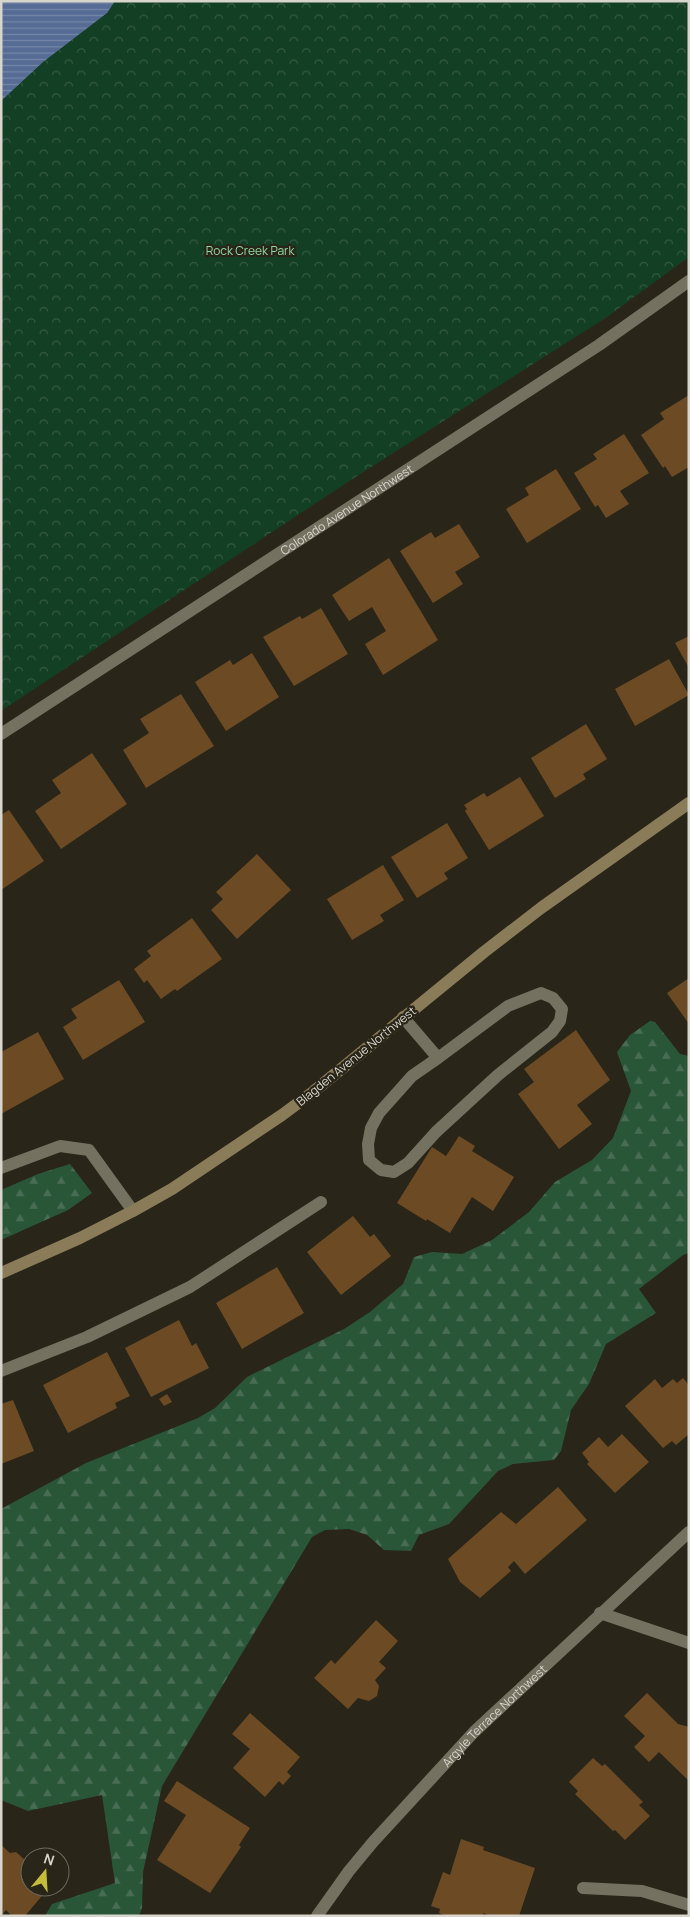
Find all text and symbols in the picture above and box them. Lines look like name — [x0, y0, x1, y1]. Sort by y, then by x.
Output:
park label: Rock Creek Park — [206, 242, 295, 259]
street label: Colorado Avenue Northwest — [277, 460, 416, 559]
street label: Blagden Avenue Northwest — [293, 1002, 420, 1110]
street label: Argyle Terrace Northwest — [438, 1660, 550, 1770]
north arrow — [20, 1847, 70, 1897]
text: N — [41, 1849, 57, 1870]

